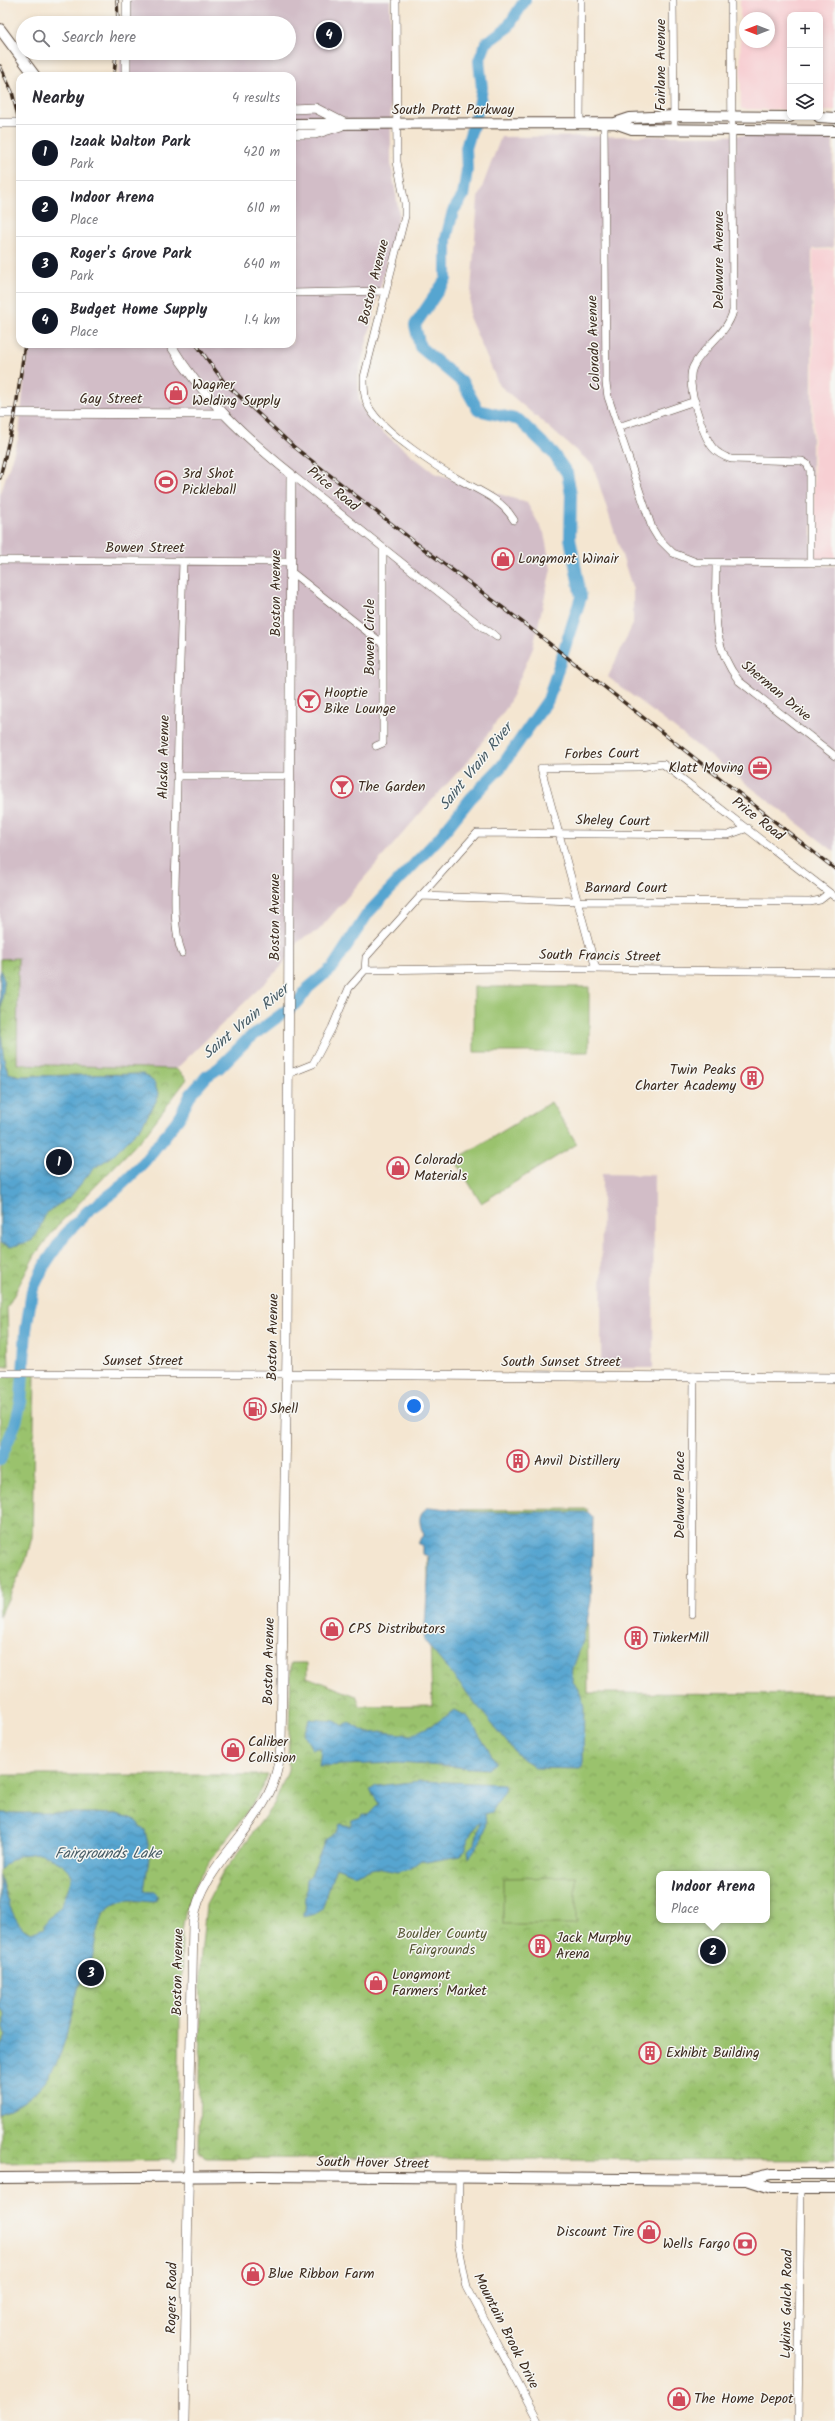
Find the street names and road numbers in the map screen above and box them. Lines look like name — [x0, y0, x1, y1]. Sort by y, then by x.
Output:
street label: Fairlane Avenue — [650, 18, 672, 111]
street label: South Pratt Parkway — [392, 99, 515, 121]
street label: Delaware Avenue — [708, 210, 730, 310]
street label: Boston Avenue — [353, 236, 395, 327]
street label: Colorado Avenue — [581, 294, 607, 391]
street label: Gay Street — [80, 388, 143, 410]
street label: Price Road — [302, 461, 365, 518]
street label: Bowen Street — [105, 537, 185, 559]
street label: Boston Avenue — [265, 549, 287, 637]
street label: Bowen Circle — [359, 598, 381, 675]
street label: Sherman Drive — [736, 655, 816, 727]
street label: Alaska Avenue — [152, 714, 176, 799]
street label: Forbes Court — [564, 742, 640, 766]
street label: Price Road — [727, 791, 790, 847]
street label: Sheley Court — [575, 809, 651, 833]
street label: Boston Avenue — [264, 873, 286, 961]
street label: Barnard Court — [585, 877, 668, 899]
street label: South Francis Street — [539, 944, 662, 968]
street label: Boston Avenue — [261, 1292, 285, 1381]
street label: Sunset Street — [103, 1350, 184, 1372]
street label: South Sunset Street — [501, 1351, 621, 1373]
street label: Delaware Place — [669, 1450, 691, 1539]
street label: Boston Avenue — [257, 1616, 281, 1705]
street label: Boston Avenue — [166, 1927, 190, 2016]
street label: South Hover Street — [316, 2151, 430, 2175]
street label: Lykins Gulch Road — [775, 2248, 799, 2359]
street label: Rogers Road — [160, 2261, 184, 2334]
street label: Mountain Brook Drive — [467, 2269, 545, 2393]

